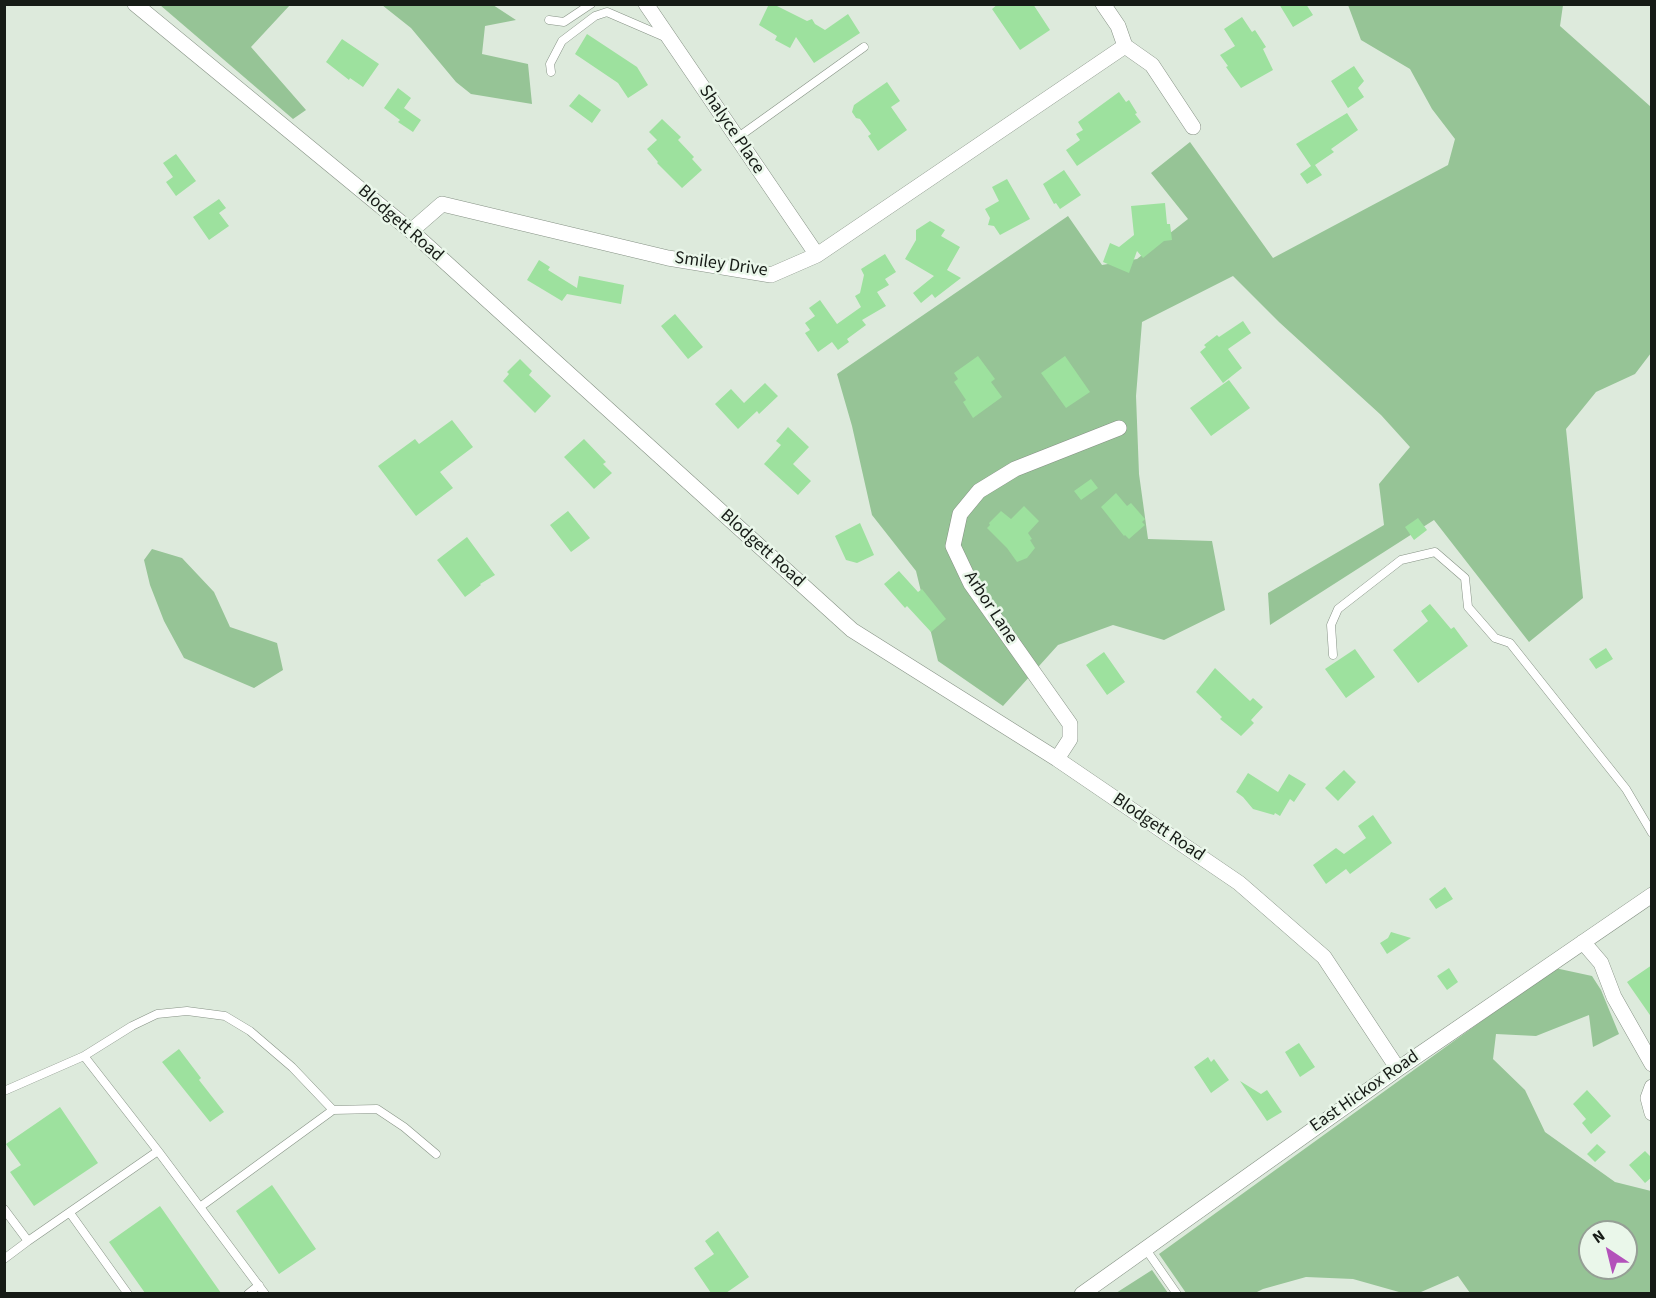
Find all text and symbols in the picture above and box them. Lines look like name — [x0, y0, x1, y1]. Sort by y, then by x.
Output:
street label: Shalyce Place — [693, 82, 769, 178]
street label: Blodgett Road — [353, 181, 447, 267]
street label: Smiley Drive — [673, 248, 769, 282]
street label: Blodgett Road — [715, 505, 809, 593]
street label: Arbor Lane — [959, 568, 1021, 648]
street label: Blodgett Road — [1108, 789, 1208, 867]
street label: East Hickox Road — [1306, 1046, 1424, 1138]
north arrow — [1578, 1220, 1638, 1280]
text: N — [1588, 1225, 1609, 1249]

